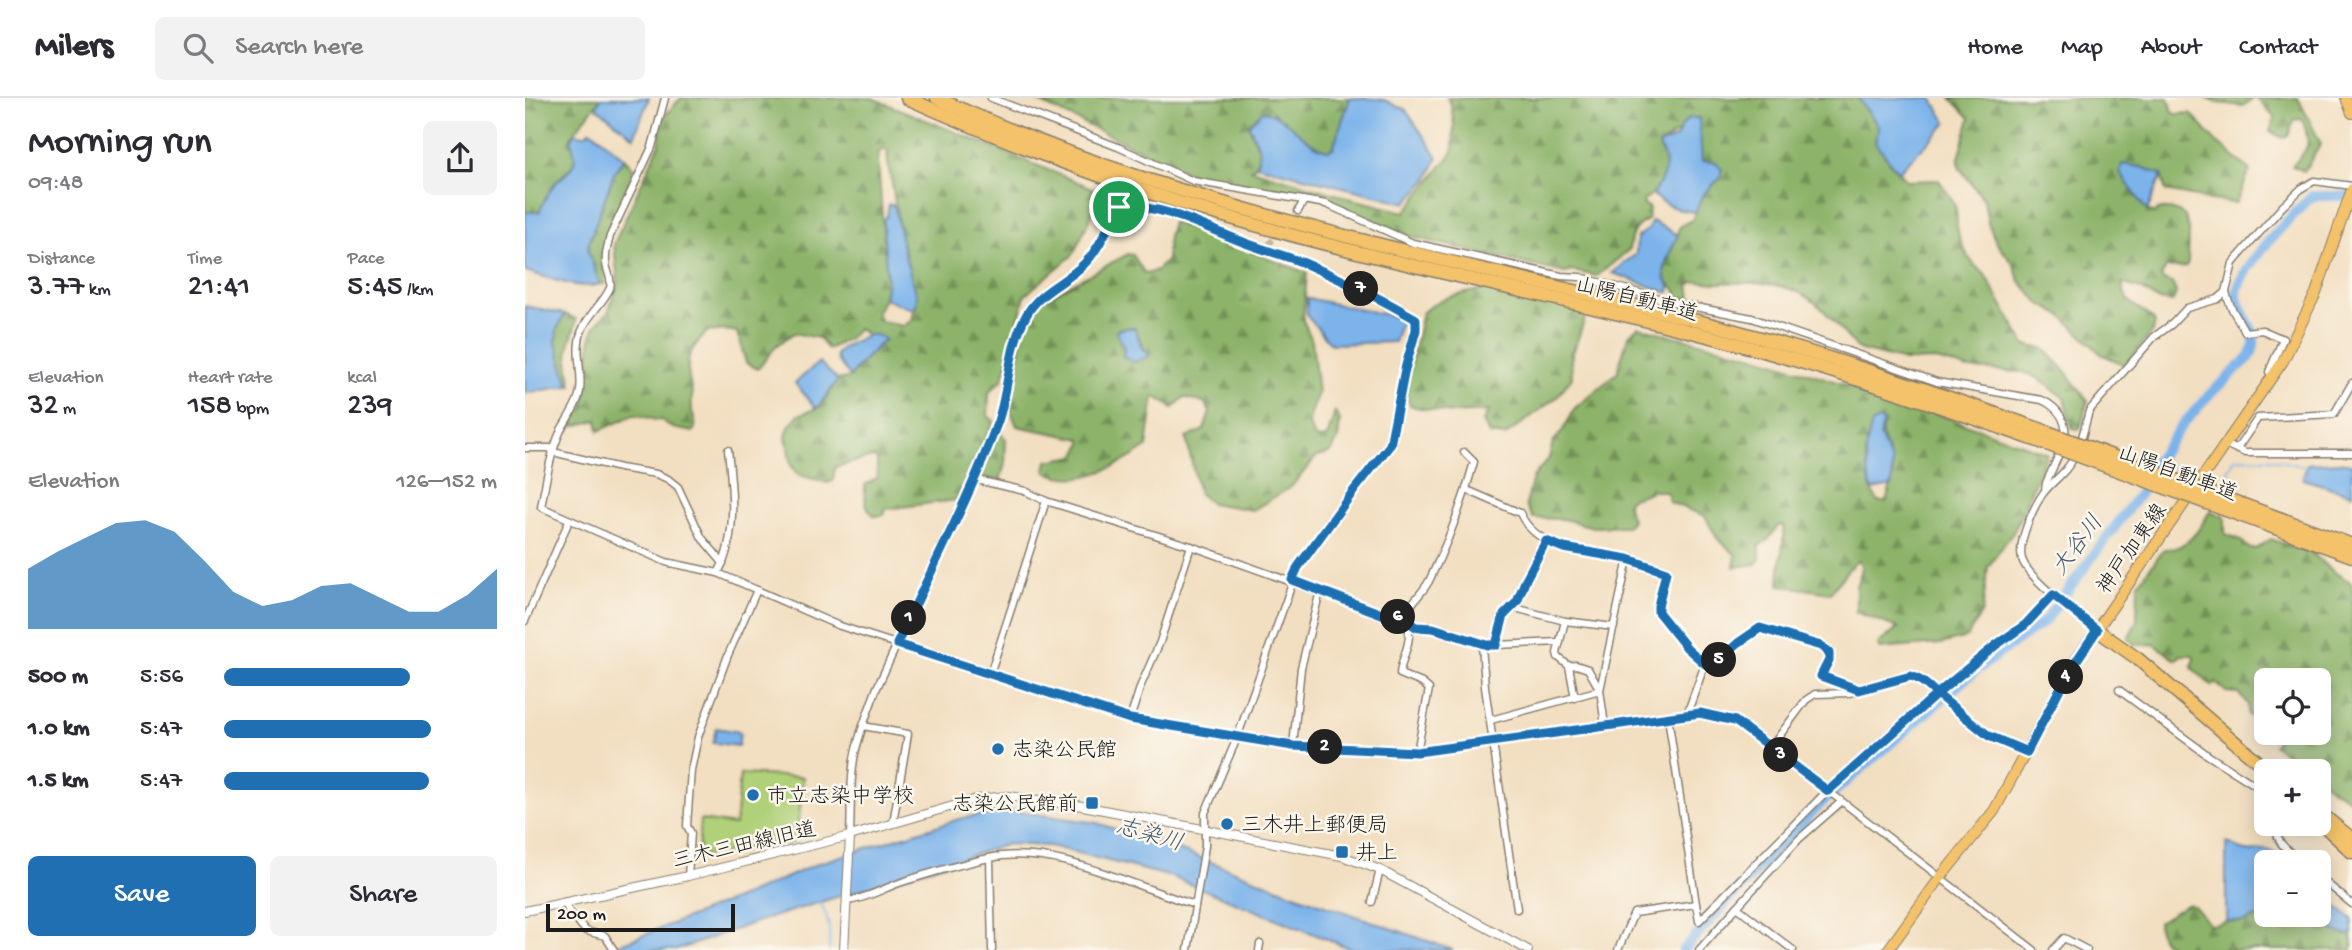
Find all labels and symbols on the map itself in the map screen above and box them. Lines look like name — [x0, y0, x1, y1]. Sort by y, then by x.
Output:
pin — [1089, 177, 1149, 237]
pin: 7 — [1343, 272, 1379, 306]
street label: 山陽自動車道 — [1572, 272, 1701, 329]
street label: 山陽自動車道 — [2113, 440, 2241, 509]
street label: 神戸加東線 — [2092, 499, 2174, 600]
water label: 大谷川 — [2047, 510, 2110, 582]
pin: 6 — [1381, 600, 1415, 634]
pin: 1 — [891, 601, 927, 636]
pin: 5 — [1701, 642, 1737, 678]
pin: 4 — [2049, 660, 2083, 694]
pin: 2 — [1307, 730, 1343, 764]
place label: 志染公民館 — [1012, 738, 1117, 765]
pin: 3 — [1763, 738, 1799, 772]
marker: 志染公民館 — [990, 741, 1006, 757]
place label: 市立志染中学校 — [767, 784, 914, 811]
marker: 市立志染中学校 — [745, 787, 761, 803]
place label: 志染公民館前 — [952, 792, 1078, 819]
marker: 志染公民館前 — [1084, 795, 1100, 811]
water label: 志染川 — [1112, 813, 1186, 859]
place label: 三木井上郵便局 — [1241, 813, 1388, 840]
marker: 三木井上郵便局 — [1219, 816, 1235, 832]
street label: 三木三田線旧道 — [670, 818, 819, 876]
place label: 井上 — [1356, 841, 1398, 868]
marker: 井上 — [1334, 844, 1350, 860]
scale bar — [546, 901, 735, 933]

